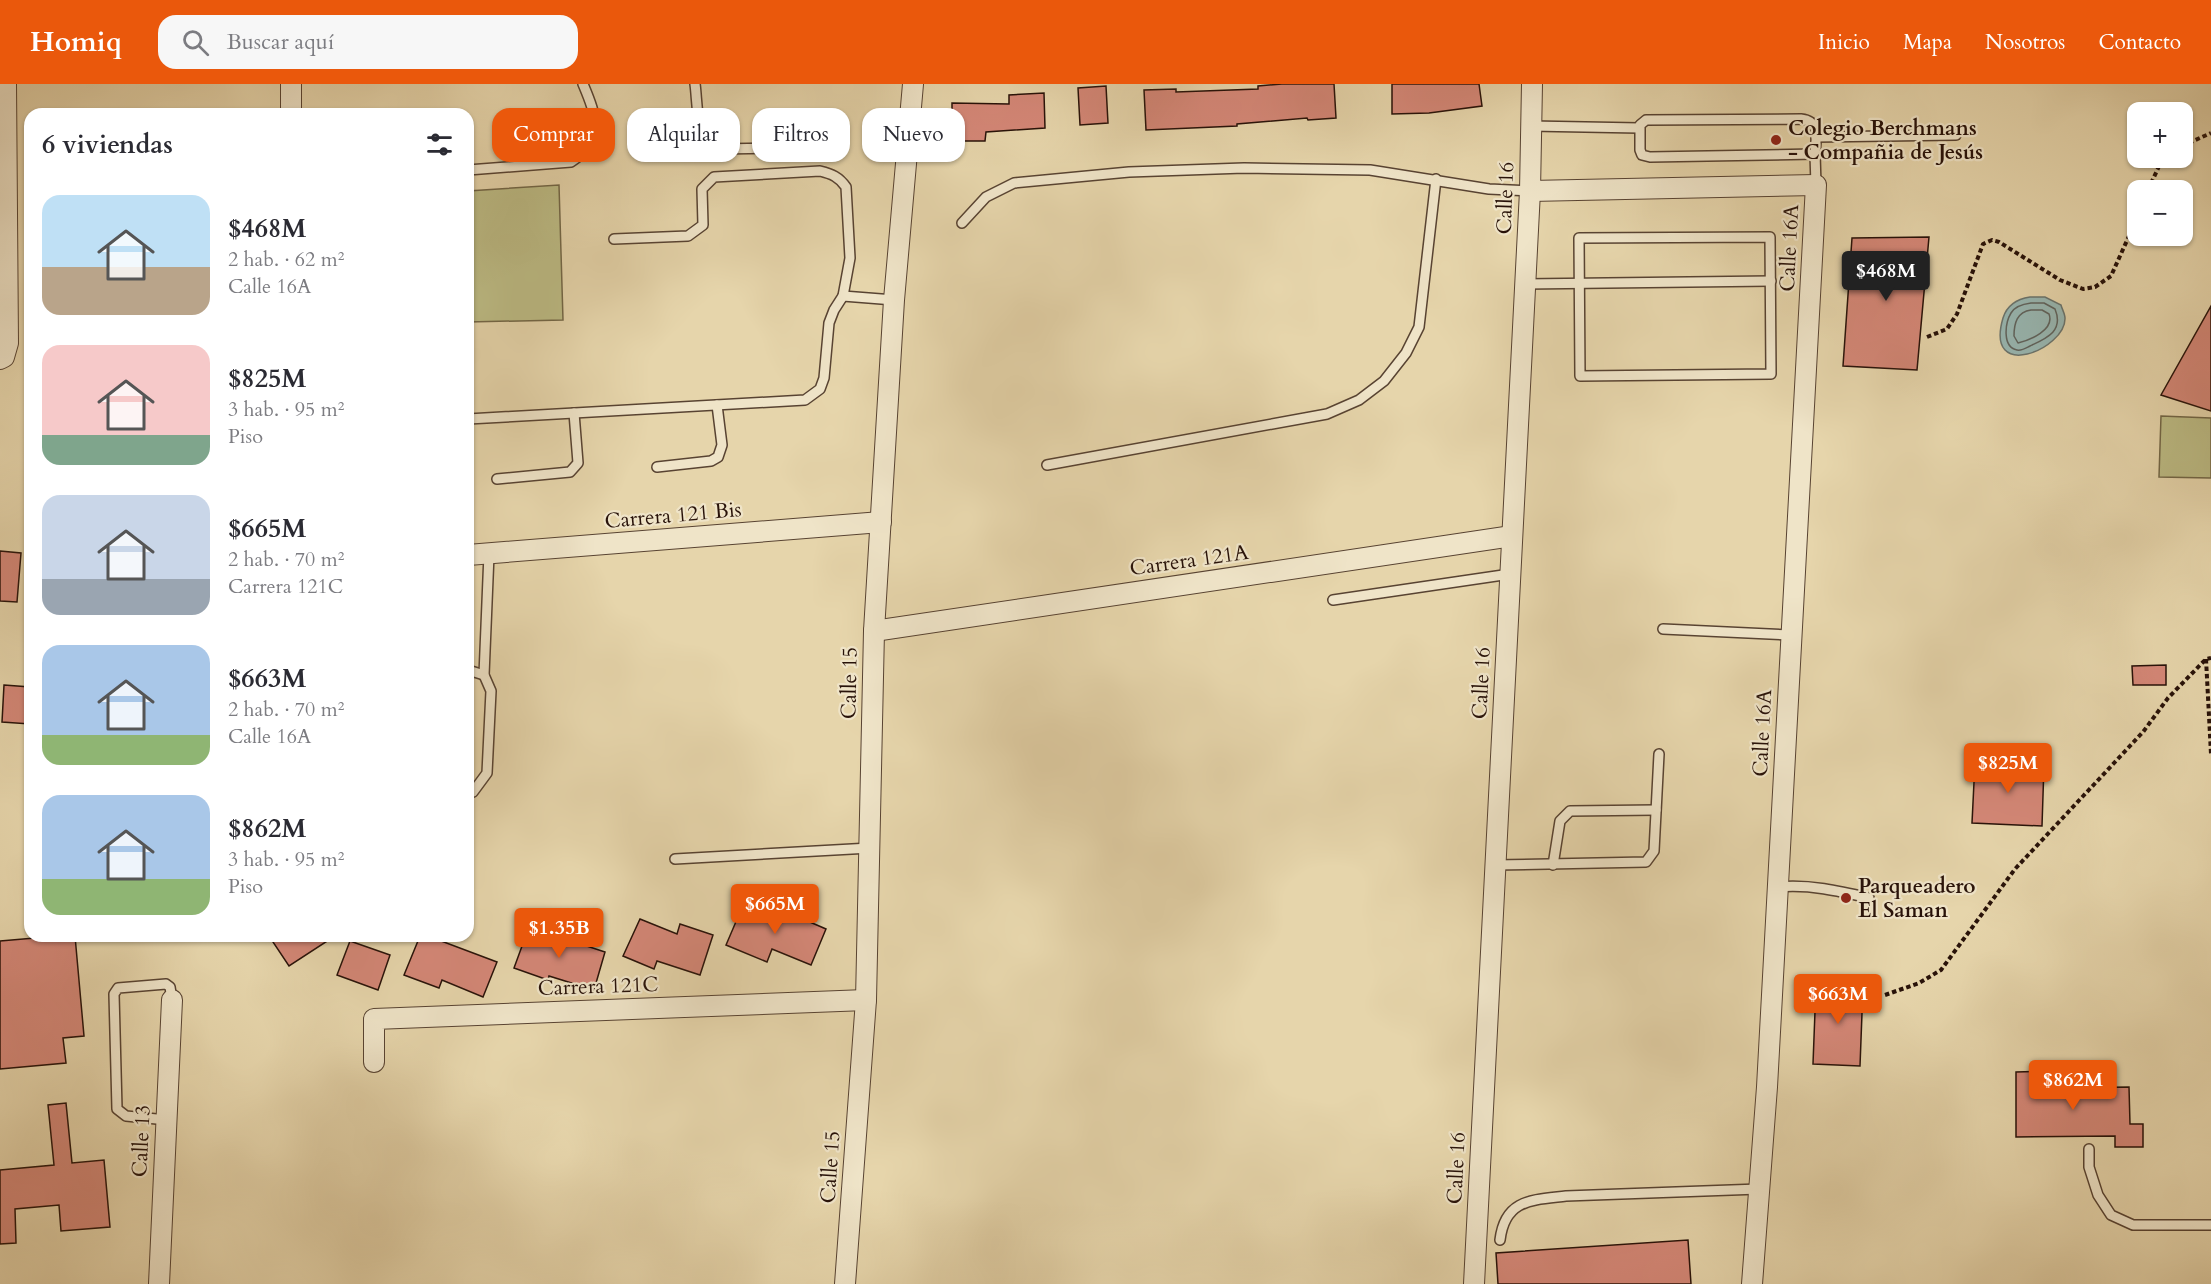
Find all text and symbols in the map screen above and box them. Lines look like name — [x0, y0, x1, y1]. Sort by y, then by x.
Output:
search box — [158, 15, 578, 69]
text: Homiq — [30, 23, 122, 61]
icon: search — [179, 26, 212, 59]
text: Buscar aquí — [227, 27, 334, 57]
text: Inicio — [1818, 28, 1870, 57]
text: Mapa — [1903, 28, 1952, 57]
text: Nosotros — [1985, 28, 2065, 57]
text: Contacto — [2098, 28, 2181, 57]
map controls — [2127, 102, 2193, 246]
button: + — [2127, 102, 2193, 168]
chip: Comprar — [492, 108, 615, 162]
chip: Alquilar — [627, 108, 740, 162]
chip: Filtros — [752, 108, 850, 162]
chip: Nuevo — [862, 108, 965, 162]
place label: Colegio Berchmans - Compañia de Jesús — [1788, 114, 1983, 167]
text: 6 viviendas — [42, 127, 173, 162]
icon: filters — [423, 128, 456, 161]
marker: Colegio Berchmans - Compañia de Jesús — [1769, 133, 1783, 147]
street label: Calle 16 — [1490, 161, 1521, 235]
button: − — [2127, 180, 2193, 246]
street label: Calle 16A — [1773, 204, 1806, 292]
text: $468M — [228, 211, 307, 246]
icon: home — [90, 219, 162, 291]
text: 2 hab. · 62 m² — [228, 246, 344, 273]
pin: $468M — [1844, 251, 1928, 302]
text: $468M — [1856, 257, 1916, 284]
text: Calle 16A — [228, 273, 311, 300]
text: $825M — [228, 361, 307, 396]
icon: home — [90, 369, 162, 441]
text: 3 hab. · 95 m² — [228, 396, 344, 423]
text: Piso — [228, 423, 263, 450]
street label: Carrera 121 Bis — [603, 495, 743, 536]
text: $665M — [228, 511, 307, 546]
icon: home — [90, 519, 162, 591]
street label: Carrera 121A — [1128, 538, 1250, 583]
text: 2 hab. · 70 m² — [228, 546, 344, 573]
text: Carrera 121C — [228, 573, 343, 600]
street label: Calle 16 — [1465, 646, 1498, 720]
street label: Calle 15 — [834, 647, 865, 720]
text: $663M — [228, 661, 307, 696]
icon: home — [90, 669, 162, 741]
street label: Calle 16A — [1746, 689, 1779, 777]
text: 2 hab. · 70 m² — [228, 696, 344, 723]
text: Calle 16A — [228, 723, 311, 750]
pin: $825M — [1966, 743, 2050, 794]
text: $825M — [1978, 749, 2038, 776]
text: $862M — [228, 811, 307, 846]
icon: home — [90, 819, 162, 891]
text: 3 hab. · 95 m² — [228, 846, 344, 873]
place label: Parqueadero El Saman — [1858, 872, 1976, 925]
text: Piso — [228, 873, 263, 900]
pin: $665M — [733, 884, 817, 935]
text: $665M — [745, 890, 805, 917]
marker: Parqueadero El Saman — [1839, 891, 1853, 905]
pin: $1.35B — [510, 908, 608, 959]
text: $1.35B — [528, 914, 590, 941]
street label: Carrera 121C — [537, 970, 659, 1003]
pin: $663M — [1796, 974, 1880, 1025]
text: $663M — [1808, 980, 1868, 1007]
pin: $862M — [2031, 1060, 2115, 1111]
text: $862M — [2043, 1066, 2103, 1093]
street label: Calle 13 — [125, 1104, 158, 1178]
street label: Calle 15 — [814, 1130, 847, 1204]
street label: Calle 16 — [1440, 1131, 1473, 1205]

